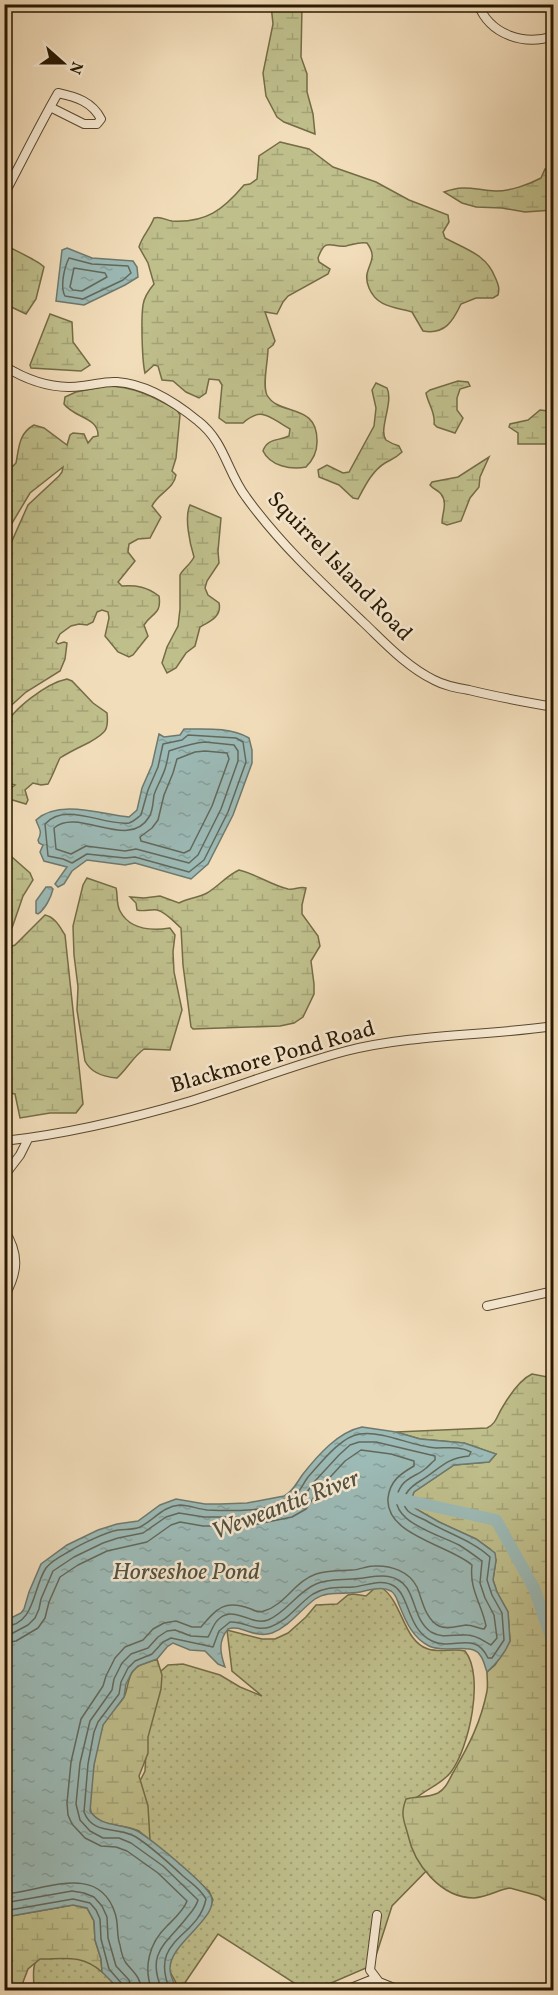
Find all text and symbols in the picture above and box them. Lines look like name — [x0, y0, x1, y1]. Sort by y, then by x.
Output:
north arrow — [33, 33, 93, 93]
text: N — [63, 58, 87, 77]
street label: Squirrel Island Road — [259, 485, 419, 649]
street label: Blackmore Pond Road — [167, 1014, 379, 1102]
water label: Weweantic River — [207, 1462, 366, 1550]
water label: Horseshoe Pond — [112, 1556, 260, 1590]

